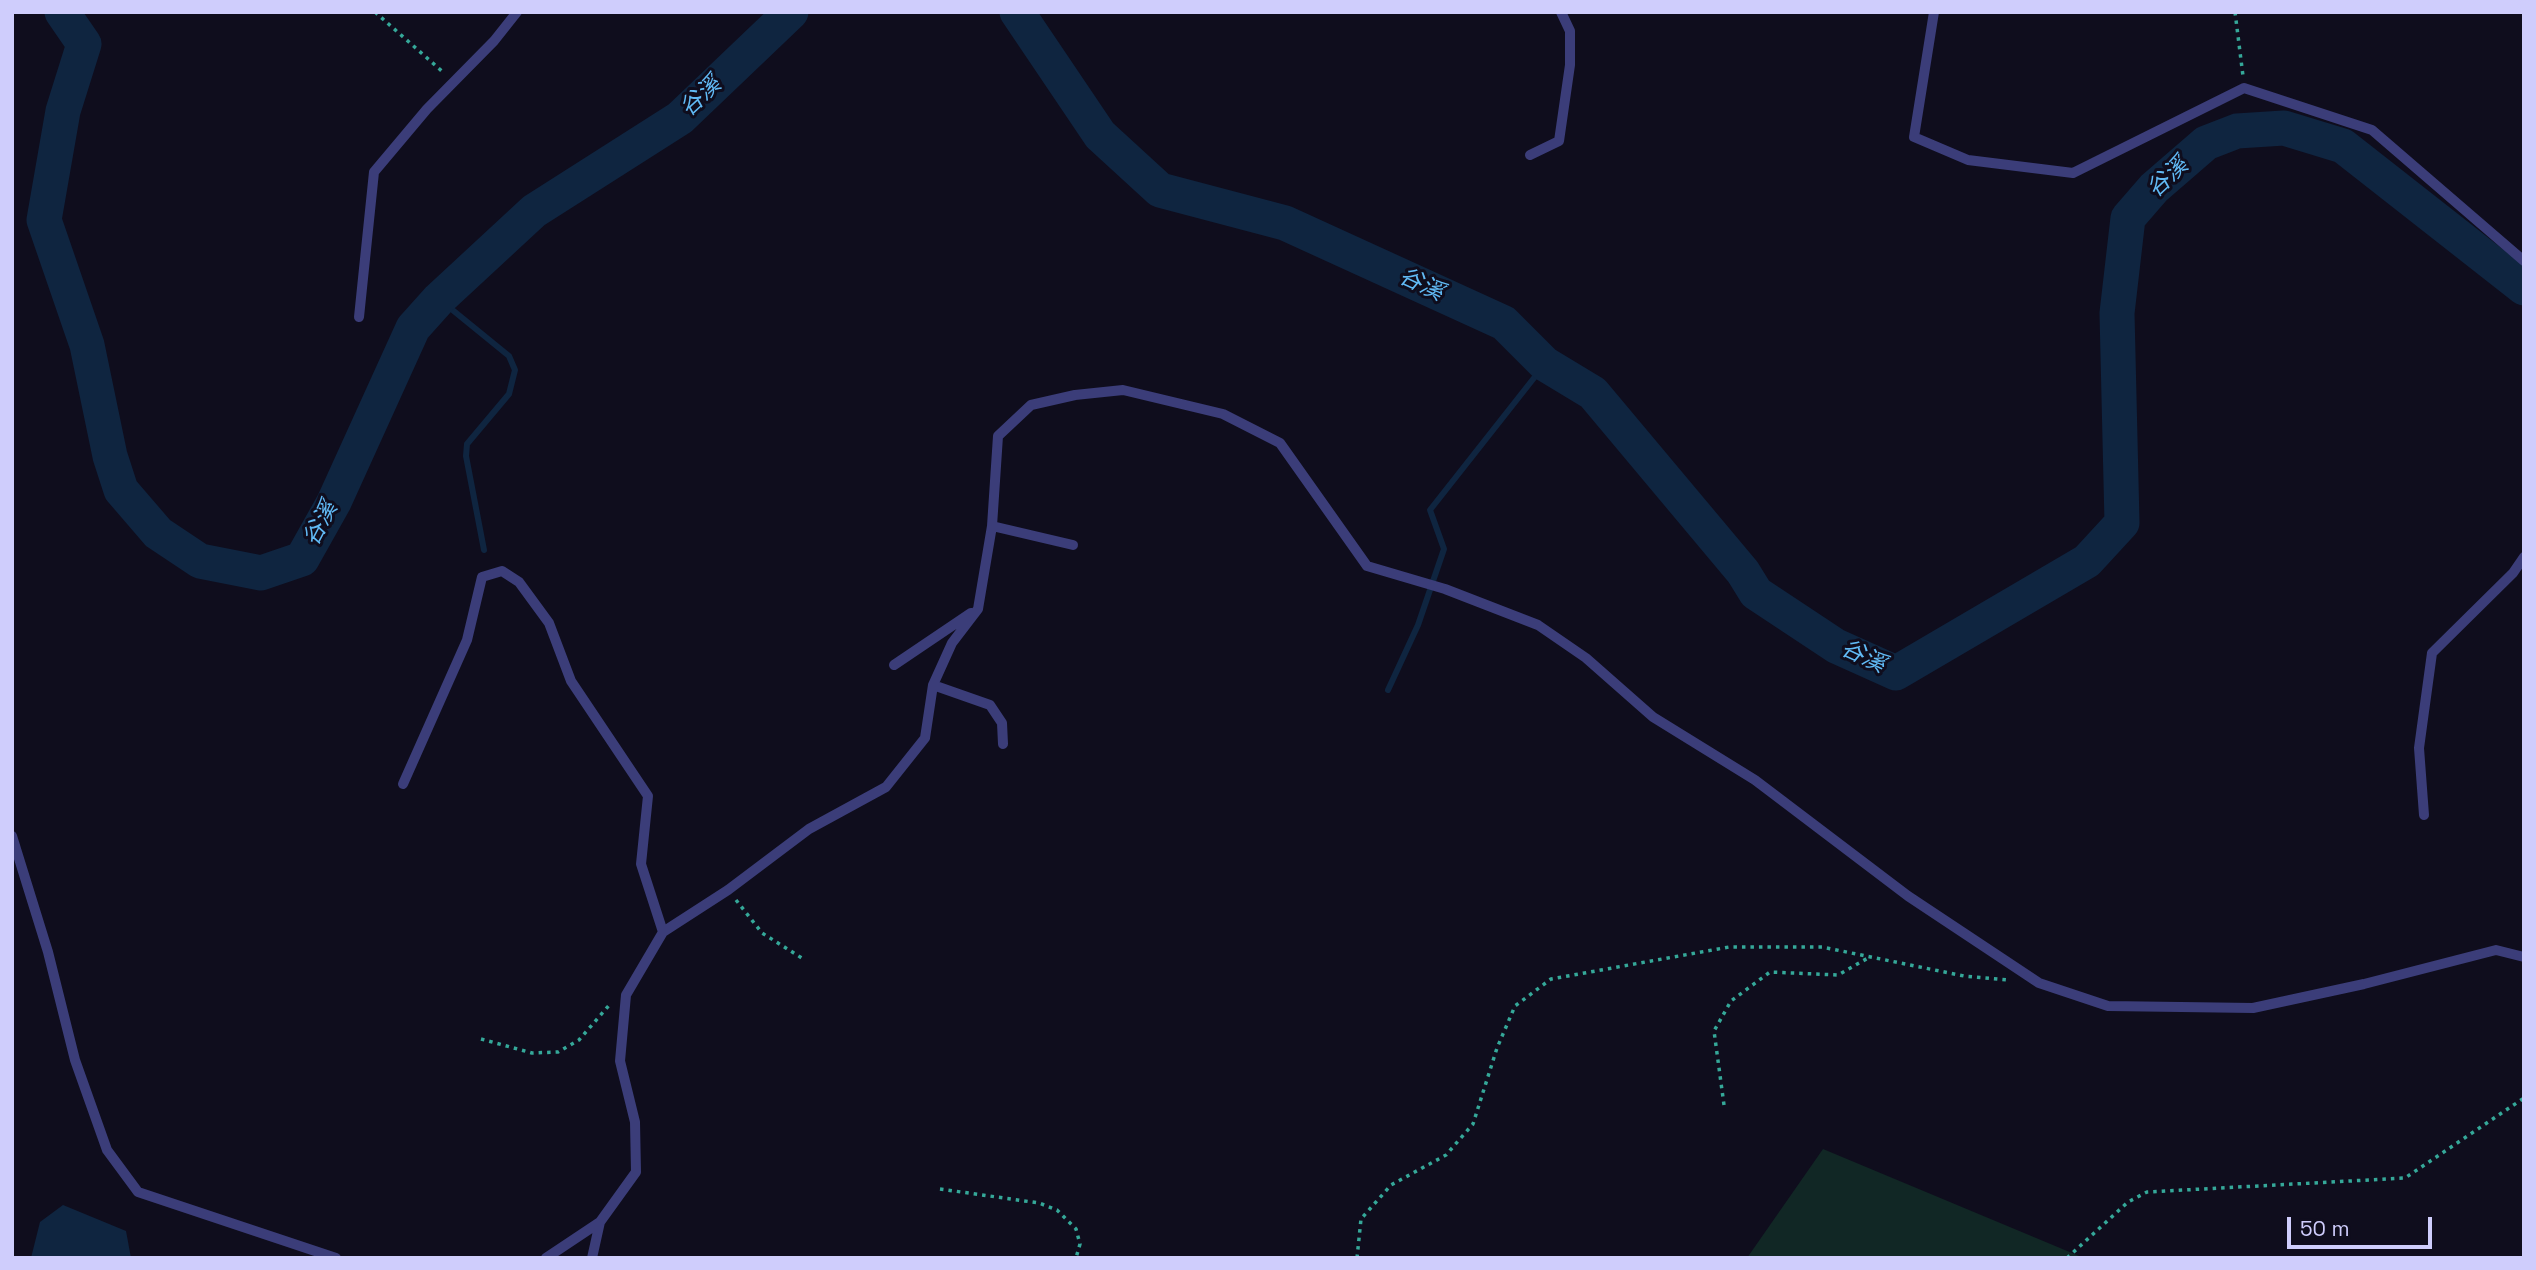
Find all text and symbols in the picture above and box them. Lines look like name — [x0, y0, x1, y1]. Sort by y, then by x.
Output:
water label: 谷溪 — [675, 71, 727, 123]
water label: 谷溪 — [2142, 152, 2194, 204]
water label: 谷溪 — [1394, 263, 1448, 307]
water label: 谷溪 — [298, 497, 344, 551]
water label: 谷溪 — [1836, 635, 1890, 679]
scale bar — [2291, 1204, 2436, 1248]
text: 50 m — [2300, 1215, 2350, 1242]

